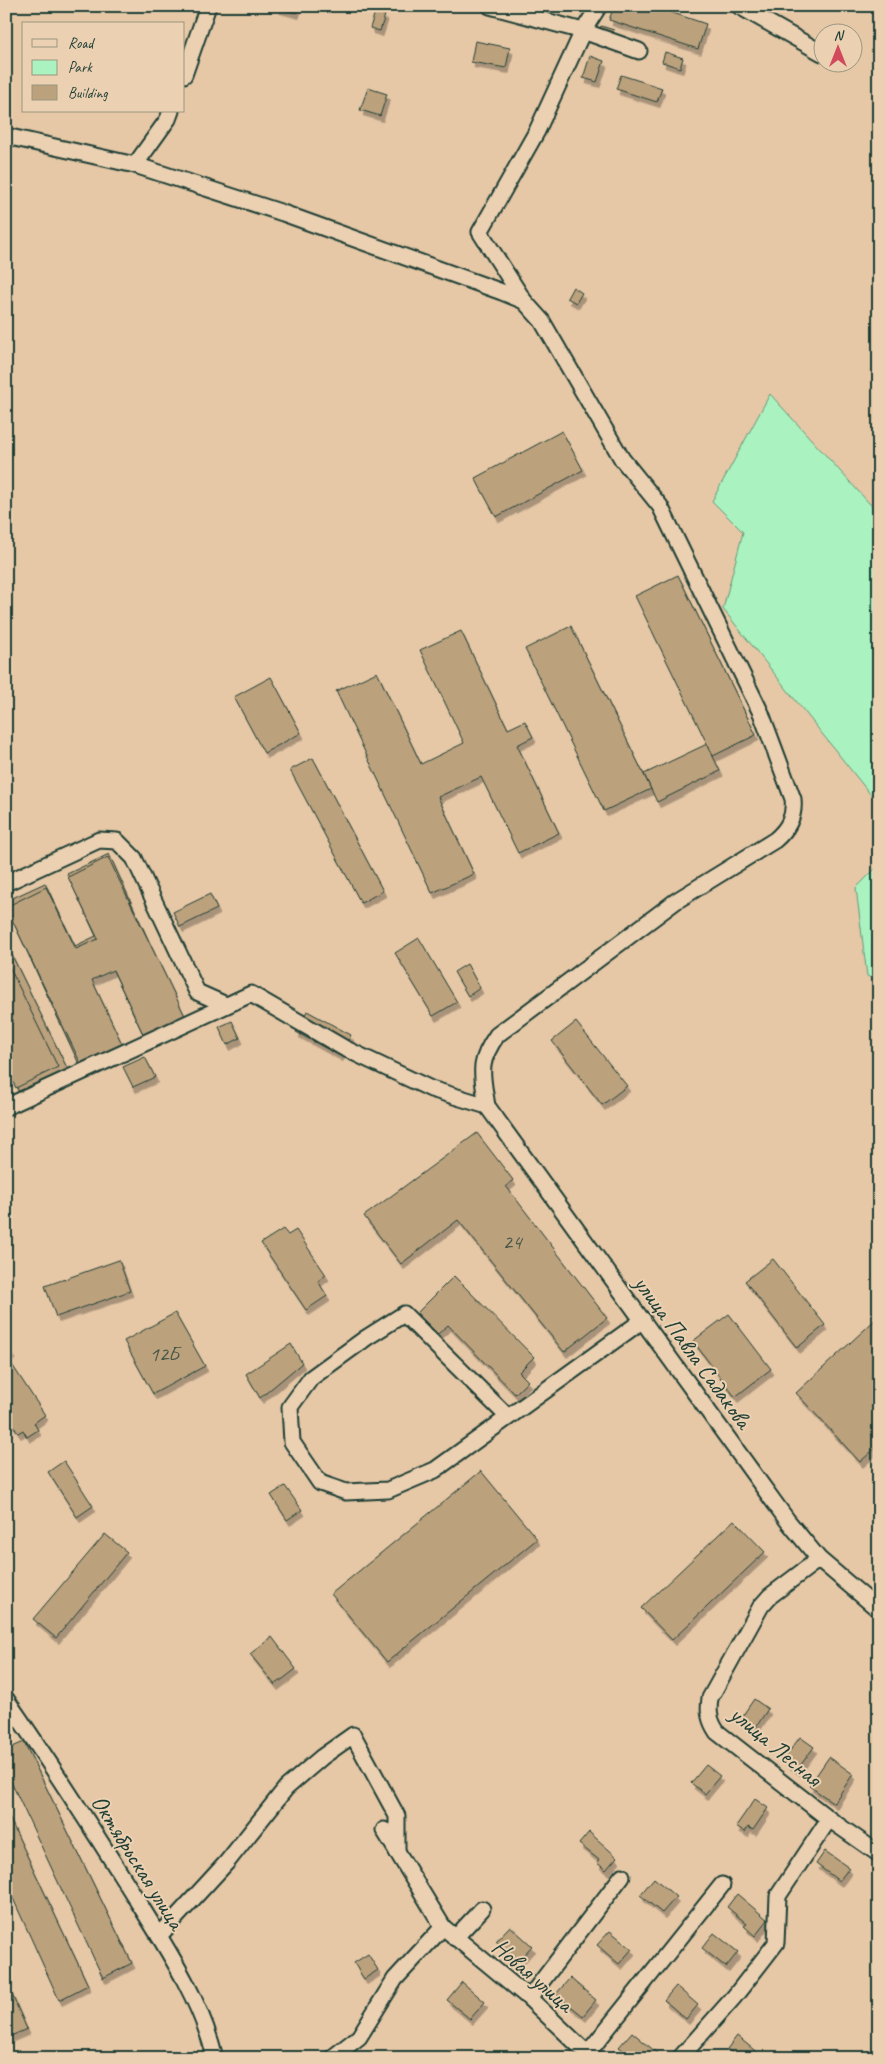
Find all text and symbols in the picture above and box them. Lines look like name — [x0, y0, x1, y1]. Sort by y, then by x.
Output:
legend — [22, 22, 185, 112]
north arrow — [812, 22, 862, 72]
text: N — [834, 27, 845, 44]
text: Road — [68, 34, 95, 53]
text: Park — [68, 58, 93, 77]
text: Building — [68, 84, 108, 103]
house number: 24 — [503, 1229, 524, 1255]
street label: улица Павла Садакова — [626, 1268, 760, 1436]
house number: 12Б — [149, 1341, 182, 1367]
street label: улица Лесная — [723, 1698, 829, 1794]
street label: Октябрьская улица — [85, 1789, 192, 1937]
street label: Новая улица — [486, 1931, 581, 2020]

